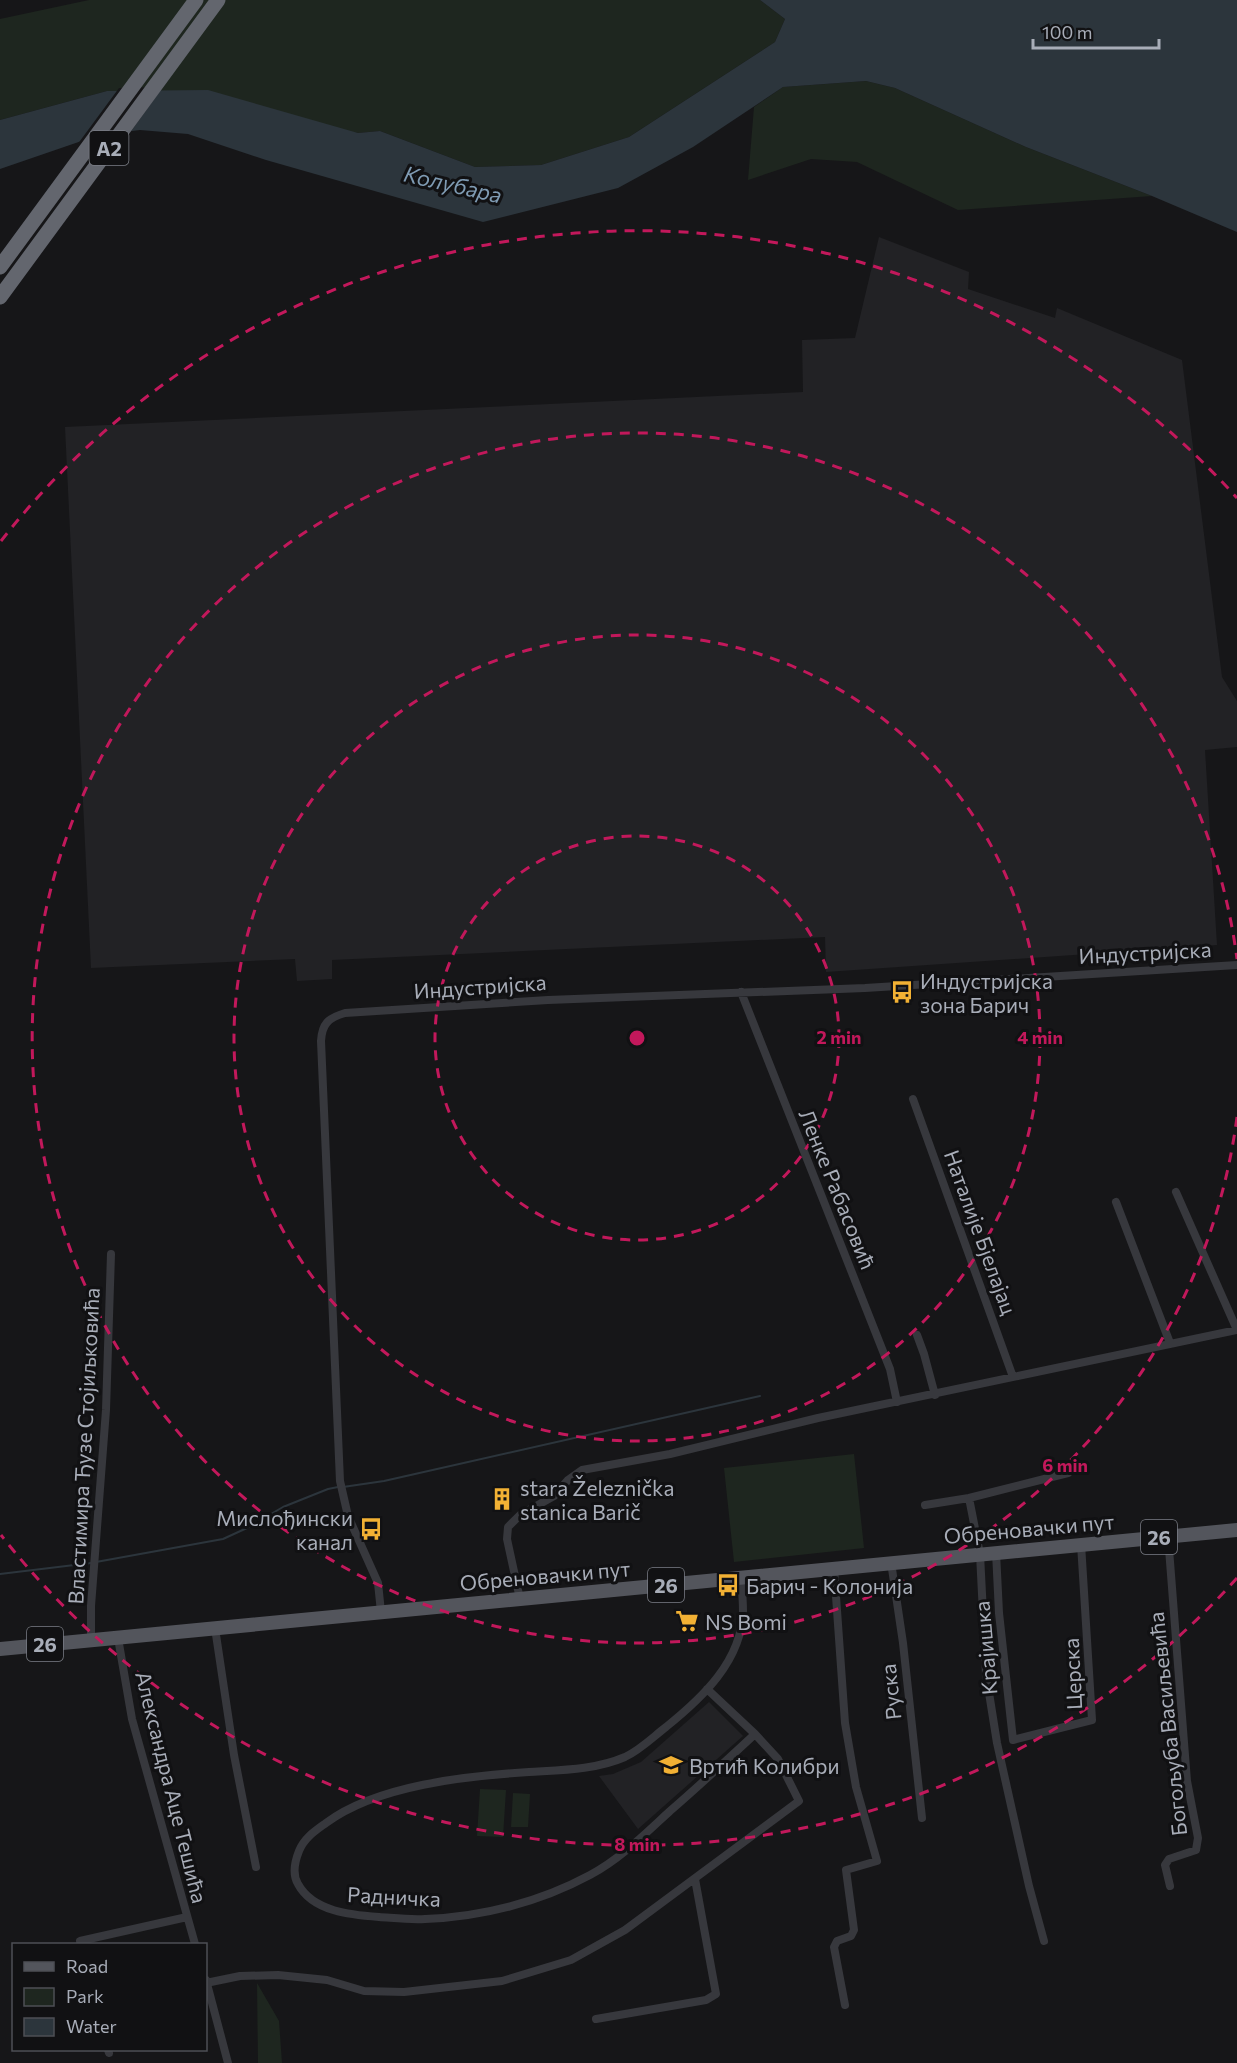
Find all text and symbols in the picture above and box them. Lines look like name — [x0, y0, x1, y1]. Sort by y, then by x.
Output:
scale bar — [1033, 12, 1159, 50]
text: 100 m — [1042, 21, 1092, 43]
road number: A2 — [90, 131, 128, 165]
water label: Колубара — [401, 160, 505, 208]
street label: Индустријска — [1078, 936, 1212, 968]
place label: Индустријска зона Барич — [920, 968, 1053, 1017]
street label: Индустријска — [413, 969, 547, 1003]
bus stop icon: Индустријска зона Барич — [889, 979, 915, 1005]
text: 2 min — [817, 1026, 861, 1048]
text: 4 min — [1017, 1026, 1063, 1048]
centre of rings — [627, 1028, 647, 1048]
street label: Ленке Рабасовић — [794, 1105, 882, 1273]
street label: Наталије Бјелајац — [940, 1146, 1022, 1318]
street label: Властимира Ђузе Стојиљковића — [62, 1287, 104, 1605]
text: 6 min — [1042, 1454, 1088, 1476]
place label: stara Železnička stanica Barič — [520, 1475, 674, 1524]
building icon: stara Železnička stanica Barič — [489, 1486, 515, 1512]
place label: Мислођински канал — [216, 1505, 353, 1554]
street label: Обреновачки пут — [943, 1508, 1115, 1548]
bus stop icon: Мислођински канал — [358, 1516, 384, 1542]
road number: 26 — [1141, 1520, 1177, 1554]
street label: Обреновачки пут — [459, 1555, 631, 1595]
road number: 26 — [648, 1568, 684, 1602]
bus stop icon: Барич - Колонија — [715, 1572, 741, 1598]
place label: Барич - Колонија — [746, 1573, 913, 1598]
street label: Крајишка — [968, 1600, 1002, 1696]
supermarket icon: NS Bomi — [674, 1608, 700, 1634]
place label: NS Bomi — [705, 1609, 787, 1634]
street label: Богољуба Васиљевића — [1143, 1611, 1191, 1837]
road number: 26 — [27, 1627, 63, 1661]
street label: Церска — [1058, 1637, 1086, 1711]
street label: Руска — [875, 1663, 905, 1721]
street label: Александра Аце Тешића — [131, 1668, 213, 1906]
school or university icon: Вртић Колибри — [658, 1752, 684, 1778]
place label: Вртић Колибри — [689, 1753, 840, 1778]
text: 8 min — [614, 1833, 660, 1855]
street label: Радничка — [347, 1881, 441, 1911]
legend — [12, 1943, 207, 2051]
text: Road — [66, 1955, 108, 1977]
text: Park — [66, 1985, 104, 2007]
text: Water — [66, 2015, 117, 2037]

